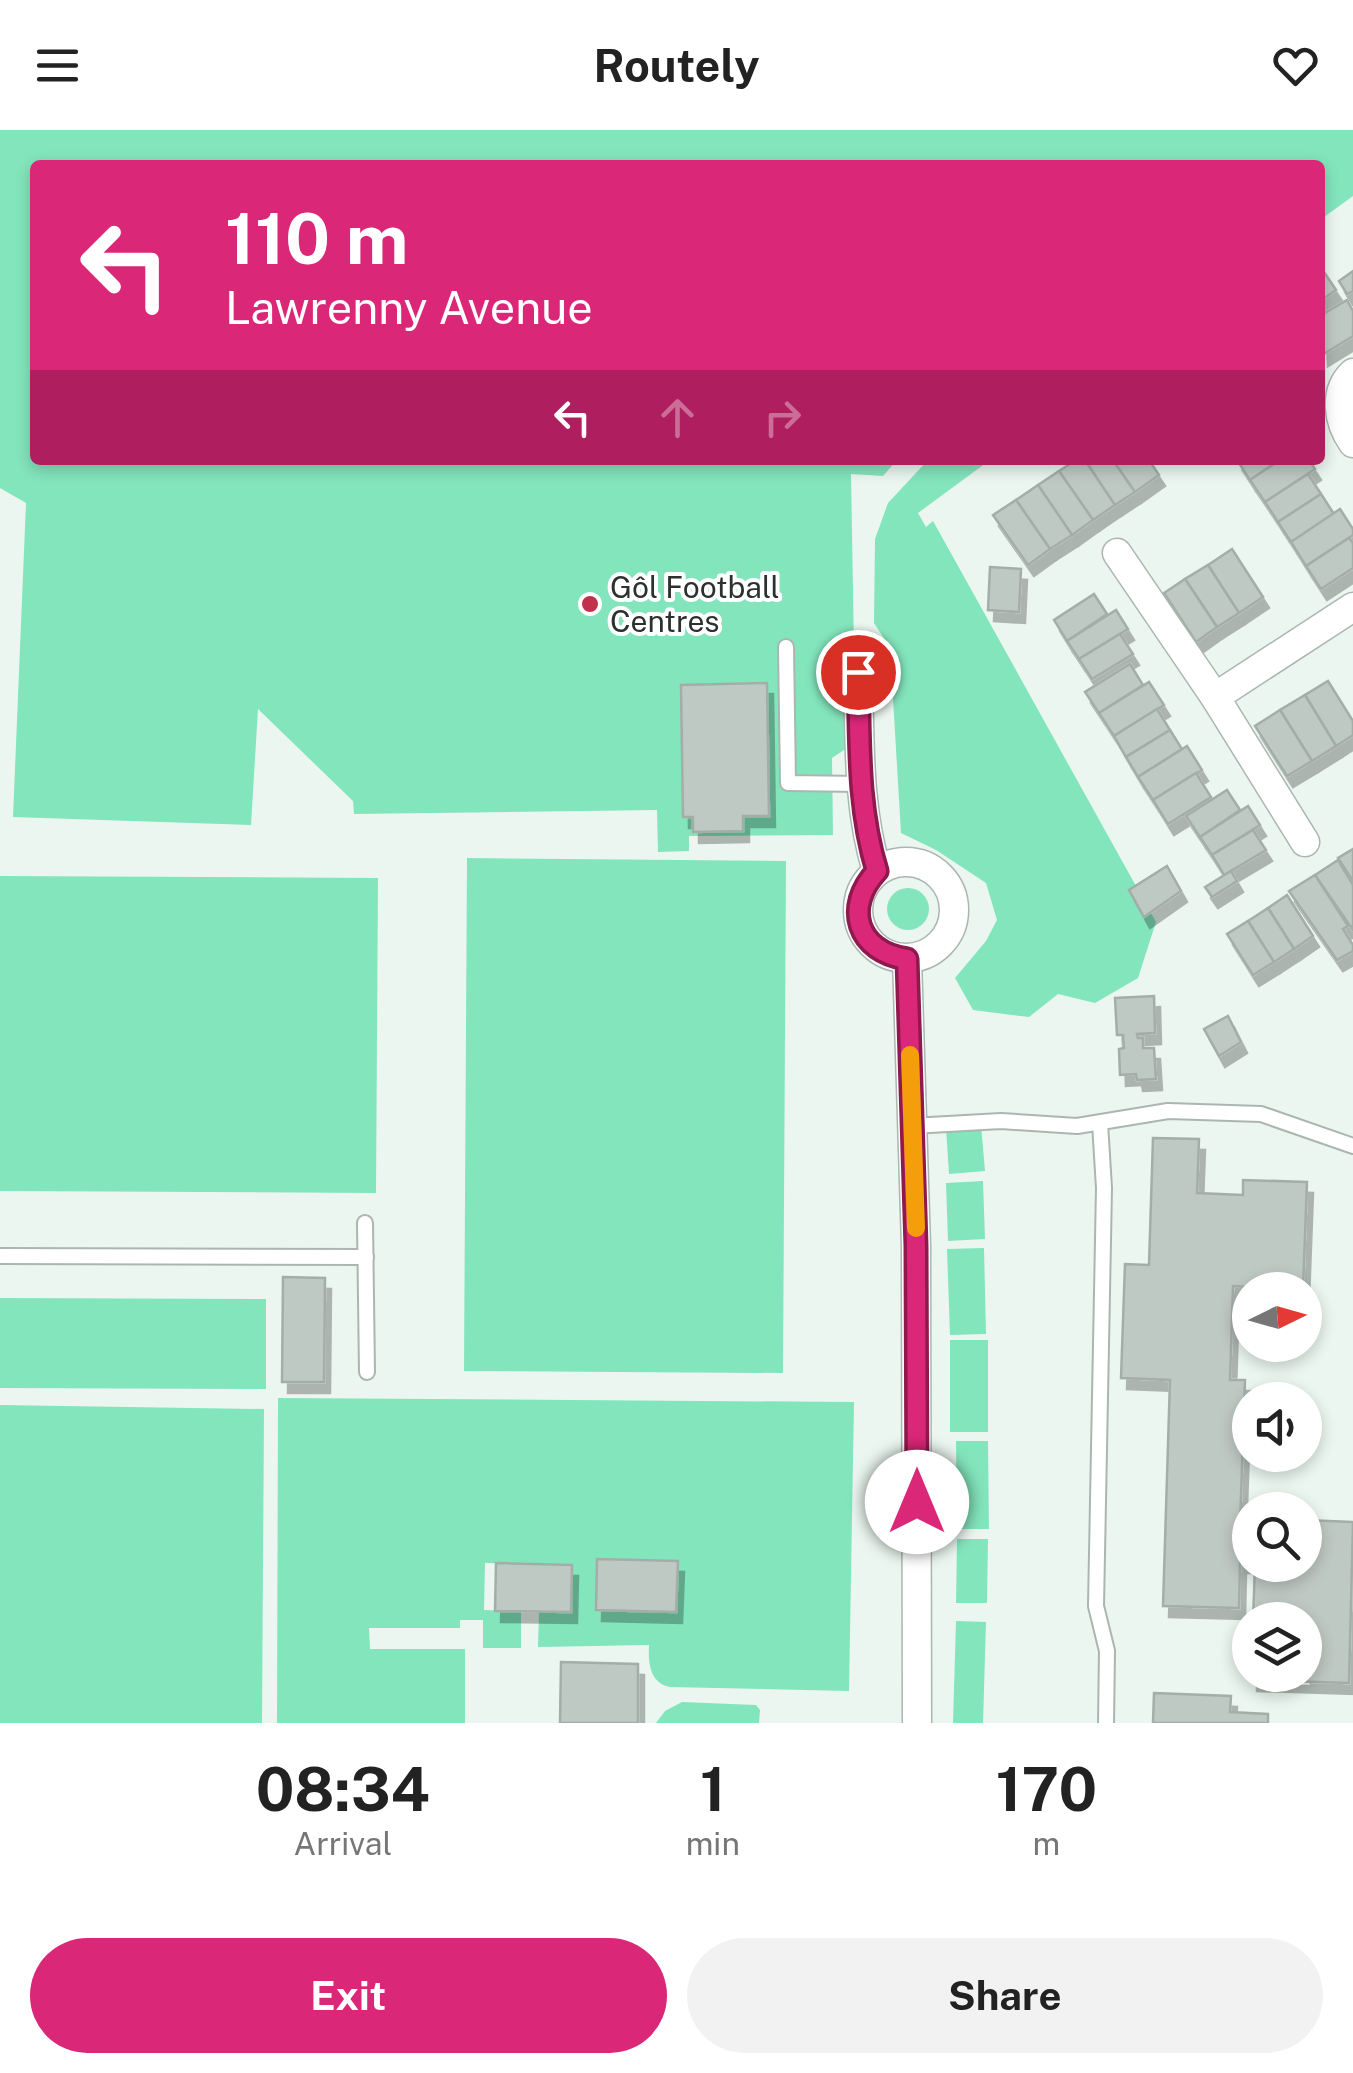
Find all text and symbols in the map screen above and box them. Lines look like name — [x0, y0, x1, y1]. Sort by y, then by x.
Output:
icon: menu — [30, 38, 85, 93]
icon: heart — [1268, 38, 1323, 93]
text: Routely — [594, 39, 759, 92]
text: 110 m — [225, 197, 409, 280]
icon: left — [60, 200, 190, 330]
text: Lawrenny Avenue — [225, 281, 593, 334]
icon: left — [545, 390, 600, 445]
icon: ahead — [650, 390, 705, 445]
icon: right — [755, 390, 810, 445]
place label: Gôl Football Centres — [610, 569, 780, 639]
marker: Gôl Football Centres — [579, 593, 601, 615]
pin — [816, 630, 901, 715]
icon: arrive — [831, 645, 886, 700]
north arrow — [1232, 1272, 1322, 1362]
map controls — [1232, 1272, 1322, 1692]
button: sound — [1232, 1382, 1322, 1472]
position arrow — [865, 1450, 969, 1554]
button: search — [1232, 1492, 1322, 1582]
button: layers — [1232, 1602, 1322, 1692]
text: 08:34 — [256, 1754, 430, 1825]
text: 1 — [700, 1754, 726, 1825]
text: 170 — [996, 1754, 1097, 1825]
text: Arrival — [293, 1825, 392, 1862]
text: min — [686, 1825, 740, 1862]
text: m — [1033, 1825, 1060, 1862]
button: Exit — [30, 1938, 667, 2053]
button: Share — [687, 1938, 1323, 2053]

